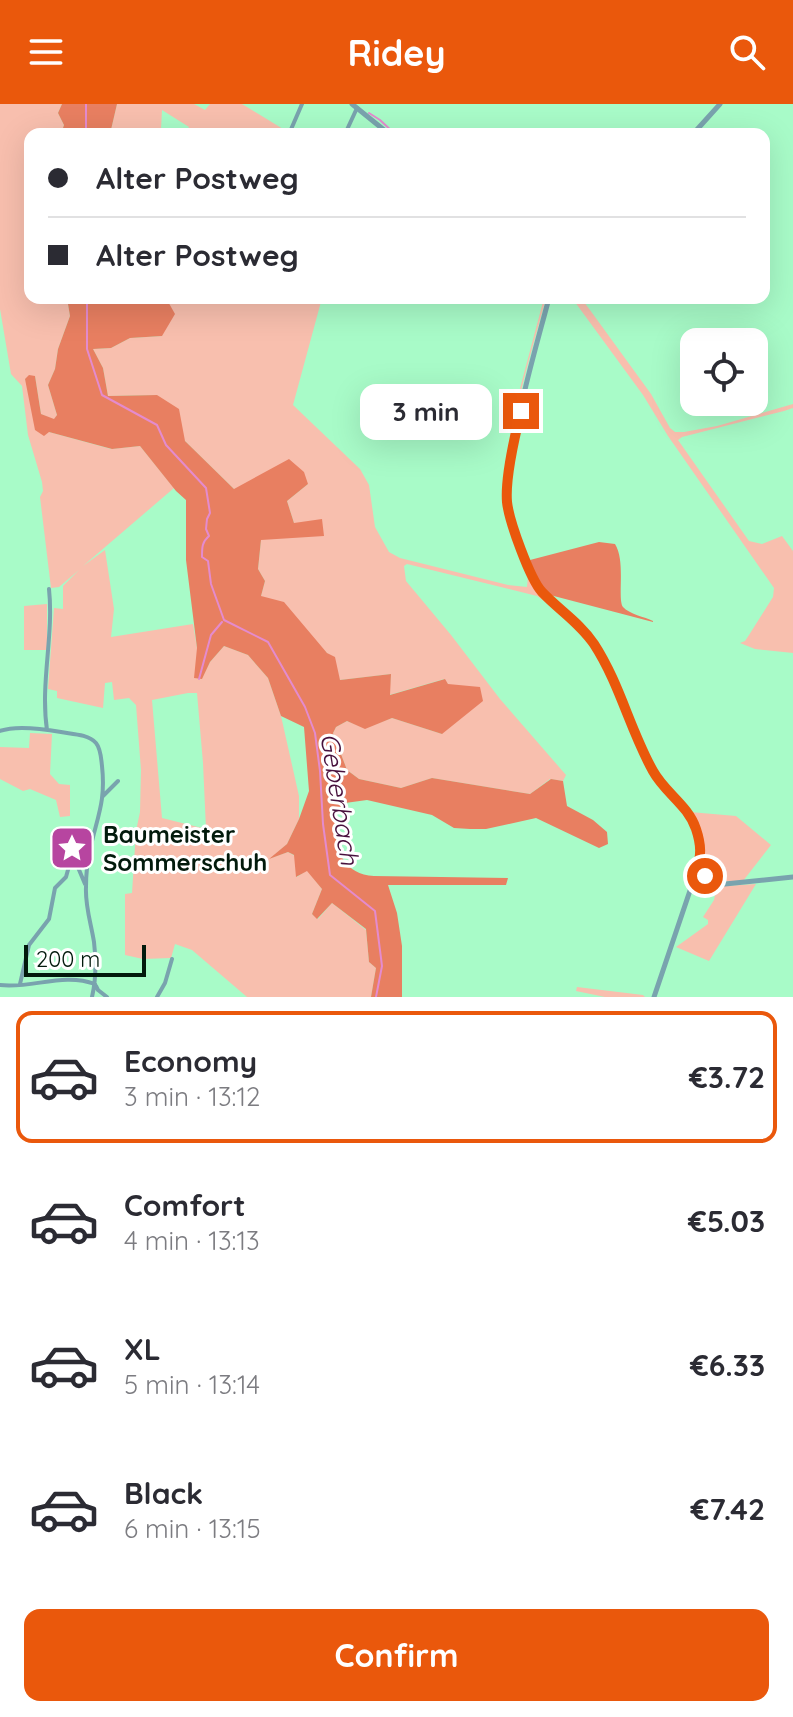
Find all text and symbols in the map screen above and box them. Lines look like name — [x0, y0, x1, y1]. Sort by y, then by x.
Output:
icon: menu — [24, 30, 68, 74]
text: Ridey — [347, 30, 446, 75]
icon: search — [725, 30, 769, 74]
text: Alter Postweg — [96, 159, 299, 197]
text: Alter Postweg — [96, 236, 299, 274]
map controls — [680, 328, 768, 416]
button: locate — [680, 328, 768, 416]
callout: 3 min — [361, 383, 493, 439]
route end — [503, 393, 539, 429]
text: 3 min — [393, 395, 459, 428]
water label: Geberbach — [313, 731, 367, 868]
place label: Baumeister Sommerschuh — [103, 819, 267, 877]
place icon: Baumeister Sommerschuh — [48, 824, 96, 872]
route start — [687, 858, 723, 894]
scale bar — [24, 941, 146, 977]
text: 200 m — [36, 945, 100, 973]
icon: car — [28, 1041, 100, 1113]
text: Economy — [124, 1042, 257, 1080]
text: €3.72 — [689, 1058, 765, 1096]
text: 3 min · 13:12 — [124, 1080, 260, 1113]
icon: car — [28, 1185, 100, 1257]
text: Comfort — [124, 1186, 245, 1224]
text: €5.03 — [688, 1202, 765, 1240]
text: 4 min · 13:13 — [124, 1224, 260, 1257]
icon: car — [28, 1329, 100, 1401]
text: XL — [124, 1330, 161, 1368]
text: €6.33 — [690, 1346, 765, 1384]
text: 5 min · 13:14 — [124, 1368, 260, 1401]
icon: car — [28, 1473, 100, 1545]
text: Black — [124, 1474, 203, 1512]
text: €7.42 — [691, 1490, 765, 1528]
text: 6 min · 13:15 — [124, 1512, 261, 1545]
button: Confirm — [24, 1609, 769, 1701]

